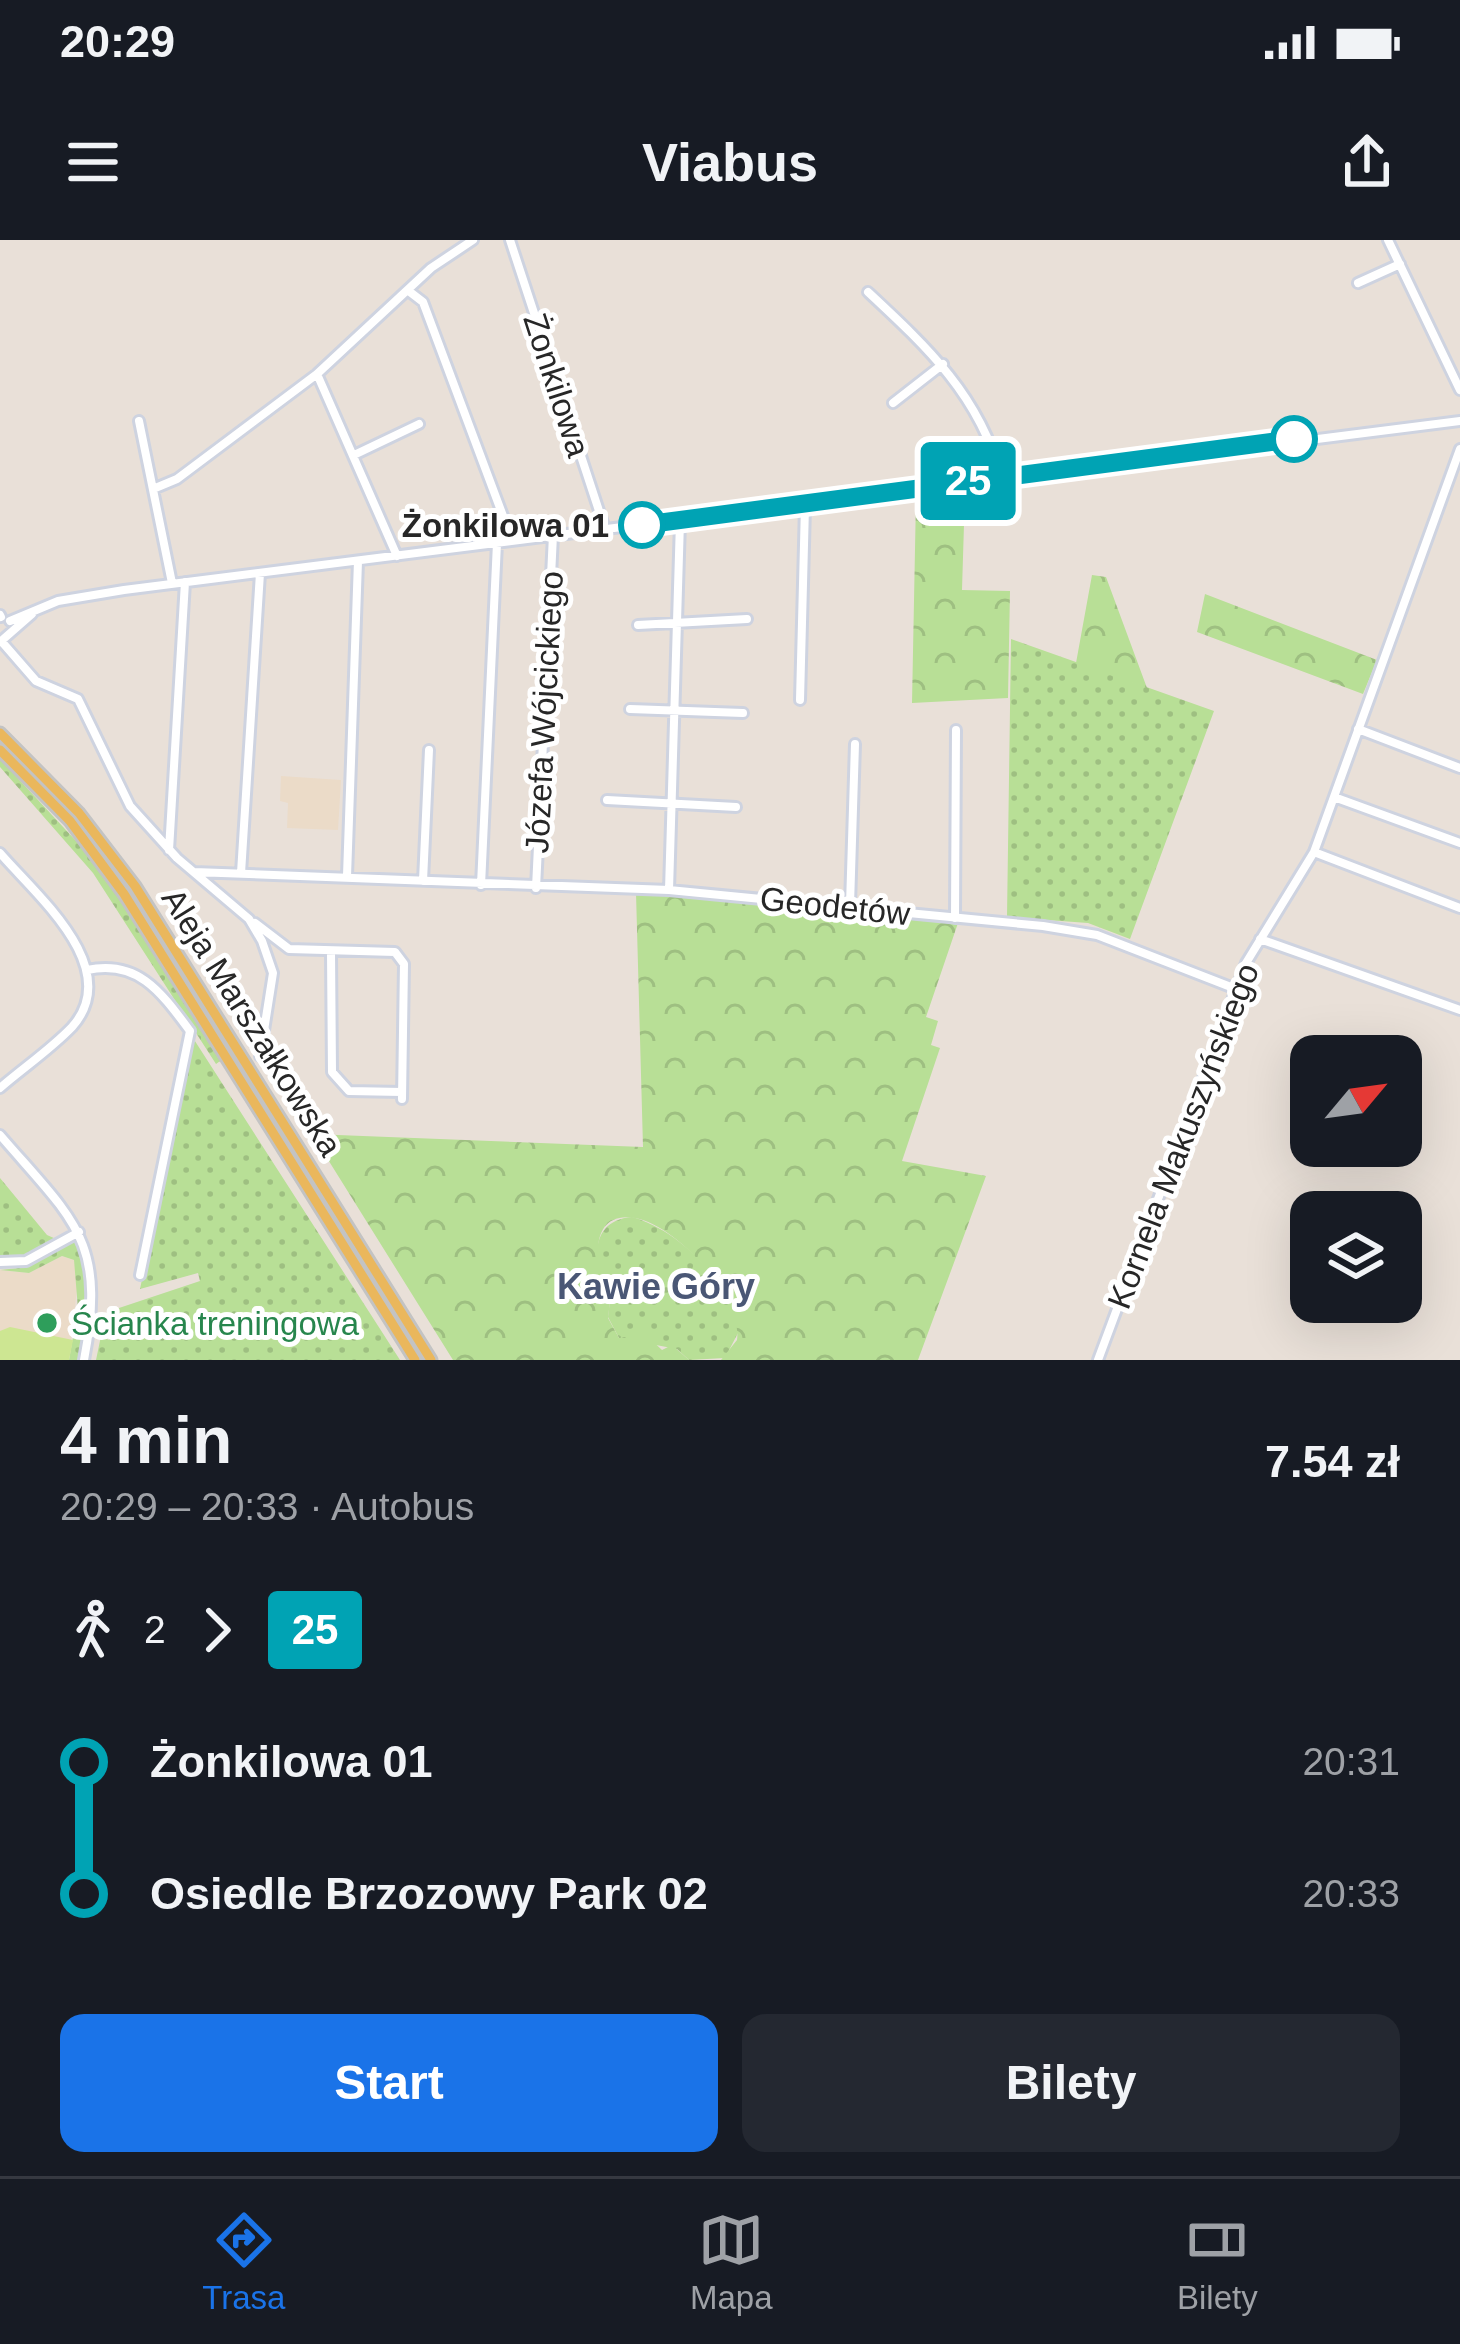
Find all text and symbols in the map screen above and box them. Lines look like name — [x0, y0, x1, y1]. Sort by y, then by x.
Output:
text: 20:29 — [60, 16, 175, 67]
icon: menu — [60, 129, 126, 195]
icon: share — [1334, 129, 1400, 195]
text: Viabus — [642, 132, 818, 192]
street label: Żonkilowa — [516, 309, 598, 462]
unlabelled marker — [1272, 417, 1316, 461]
line badge: 25 — [914, 442, 1022, 520]
text: 25 — [945, 457, 991, 504]
marker: Żonkilowa 01 — [620, 503, 664, 547]
place label: Żonkilowa 01 — [402, 507, 609, 544]
street label: Józefa Wójcickiego — [518, 570, 570, 854]
street label: Geodetów — [758, 880, 912, 932]
street label: Aleja Marszałkowska — [155, 882, 350, 1163]
street label: Kornela Makuszyńskiego — [1100, 958, 1266, 1314]
north arrow — [1290, 1035, 1422, 1167]
map controls — [1290, 1035, 1422, 1323]
button: layers — [1290, 1191, 1422, 1323]
district label: Kawie Góry — [557, 1266, 755, 1307]
place label: Ścianka treningowa — [71, 1304, 360, 1342]
marker: Ścianka treningowa — [34, 1310, 60, 1336]
text: 4 min — [60, 1403, 232, 1477]
text: 7.54 zł — [1265, 1436, 1400, 1487]
text: 20:29 – 20:33 · Autobus — [60, 1485, 474, 1528]
icon: walk — [60, 1597, 126, 1663]
icon: forward — [184, 1597, 250, 1663]
text: 25 — [292, 1606, 338, 1653]
text: 2 — [144, 1608, 166, 1651]
text: Żonkilowa 01 — [150, 1736, 433, 1787]
text: 20:31 — [1302, 1740, 1400, 1783]
text: Osiedle Brzozowy Park 02 — [150, 1868, 708, 1919]
text: 20:33 — [1302, 1872, 1400, 1915]
button: Start — [60, 2014, 718, 2152]
button: Bilety — [742, 2014, 1400, 2152]
tab: Trasa — [202, 2207, 285, 2317]
tab: Mapa — [690, 2207, 773, 2317]
tab: Bilety — [1177, 2207, 1258, 2317]

